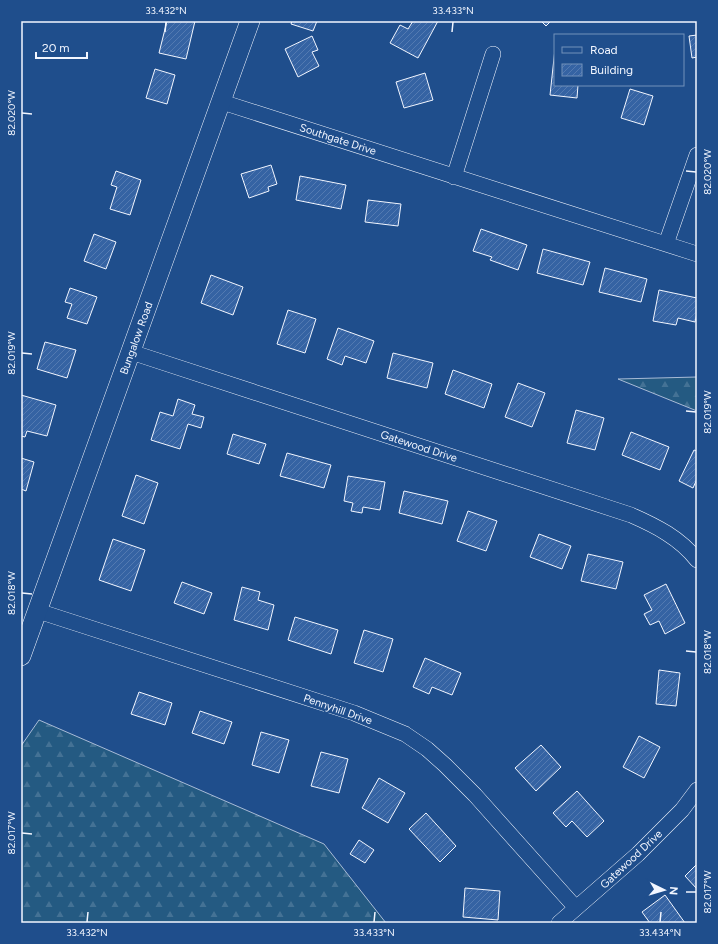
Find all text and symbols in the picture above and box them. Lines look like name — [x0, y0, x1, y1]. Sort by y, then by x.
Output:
text: 33.432°N — [145, 4, 187, 17]
text: 33.433°N — [432, 4, 474, 17]
scale bar — [36, 34, 87, 60]
legend — [554, 34, 684, 86]
text: 20 m — [42, 41, 70, 55]
text: Road — [590, 43, 618, 57]
text: Building — [590, 63, 633, 77]
text: 82.020°W — [5, 90, 18, 136]
street label: Southgate Drive — [298, 121, 378, 158]
text: 82.020°W — [701, 149, 714, 195]
street label: Bungalow Road — [117, 300, 156, 376]
text: 82.019°W — [5, 331, 18, 375]
text: 82.019°W — [701, 390, 714, 434]
street label: Gatewood Drive — [379, 428, 459, 465]
text: 82.018°W — [5, 571, 18, 615]
text: 82.018°W — [701, 630, 714, 674]
street label: Pennyhill Drive — [302, 692, 374, 727]
text: 82.017°W — [5, 811, 18, 855]
street label: Gatewood Drive — [598, 827, 665, 891]
north arrow — [644, 870, 684, 910]
text: 82.017°W — [701, 870, 714, 914]
text: N — [667, 886, 680, 896]
text: 33.432°N — [66, 926, 108, 939]
text: 33.433°N — [353, 926, 395, 939]
text: 33.434°N — [639, 926, 681, 939]

